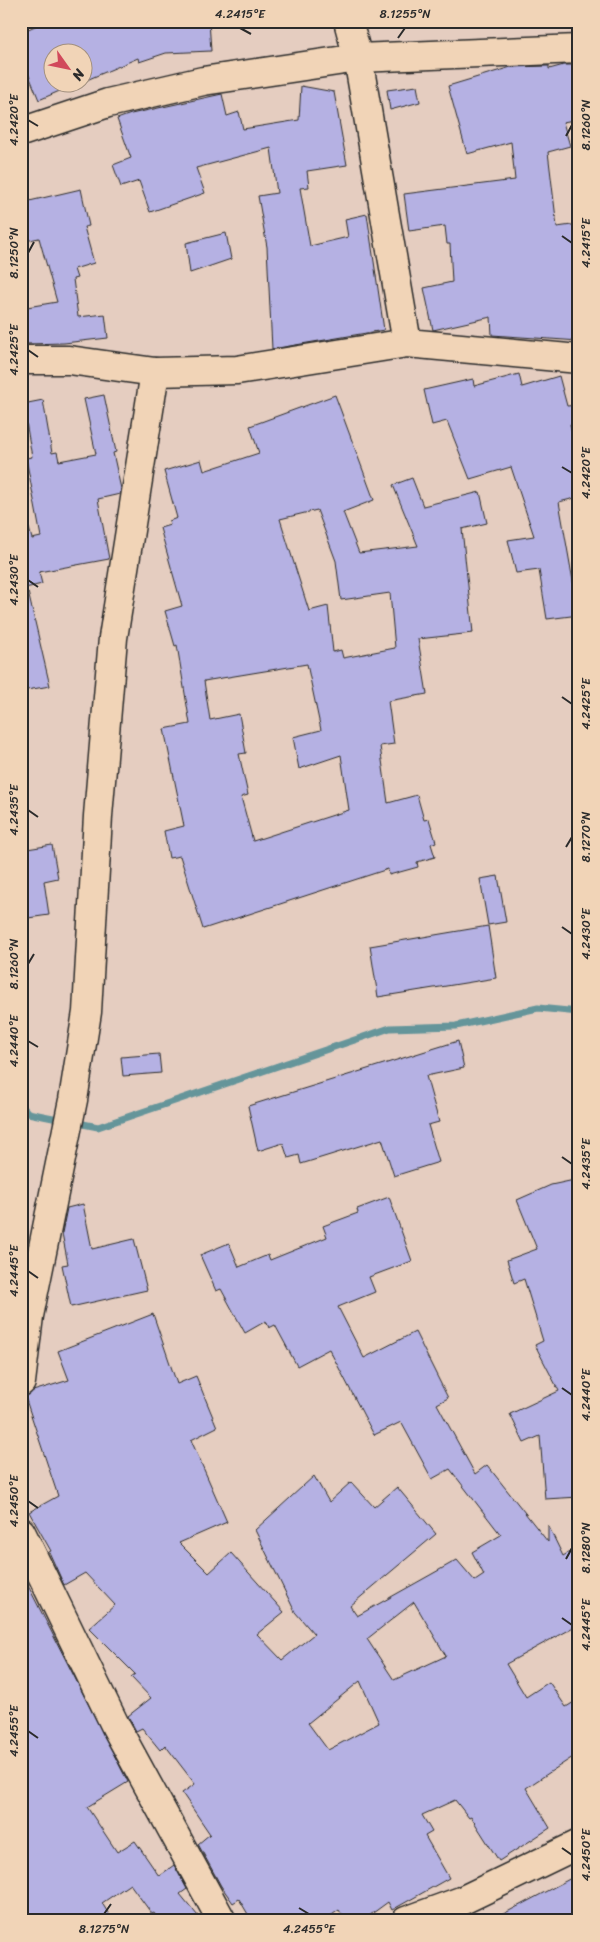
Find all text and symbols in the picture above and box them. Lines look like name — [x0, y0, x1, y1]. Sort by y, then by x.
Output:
text: 4.2415°E — [215, 3, 266, 25]
text: 8.1255°N — [379, 3, 431, 25]
north arrow — [42, 42, 92, 92]
text: N — [65, 63, 92, 86]
text: 4.2420°E — [3, 93, 25, 146]
text: 8.1260°N — [575, 99, 597, 150]
text: 4.2415°E — [575, 217, 597, 268]
text: 8.1250°N — [3, 227, 25, 279]
text: 4.2425°E — [3, 323, 25, 376]
text: 4.2420°E — [575, 446, 597, 499]
text: 4.2430°E — [3, 553, 25, 606]
text: 4.2425°E — [575, 677, 597, 730]
text: 4.2435°E — [3, 783, 25, 836]
text: 8.1270°N — [575, 811, 597, 862]
text: 4.2430°E — [575, 907, 597, 960]
text: 8.1260°N — [3, 938, 25, 989]
text: 4.2440°E — [3, 1013, 25, 1067]
text: 4.2435°E — [575, 1137, 597, 1190]
text: 4.2445°E — [3, 1244, 25, 1297]
text: 4.2440°E — [575, 1367, 597, 1421]
text: 4.2450°E — [3, 1474, 25, 1527]
text: 8.1280°N — [575, 1522, 597, 1574]
text: 4.2445°E — [575, 1598, 597, 1651]
text: 4.2455°E — [3, 1704, 25, 1757]
text: 4.2450°E — [575, 1828, 597, 1881]
text: 8.1275°N — [79, 1918, 130, 1940]
text: 4.2455°E — [283, 1918, 336, 1940]

